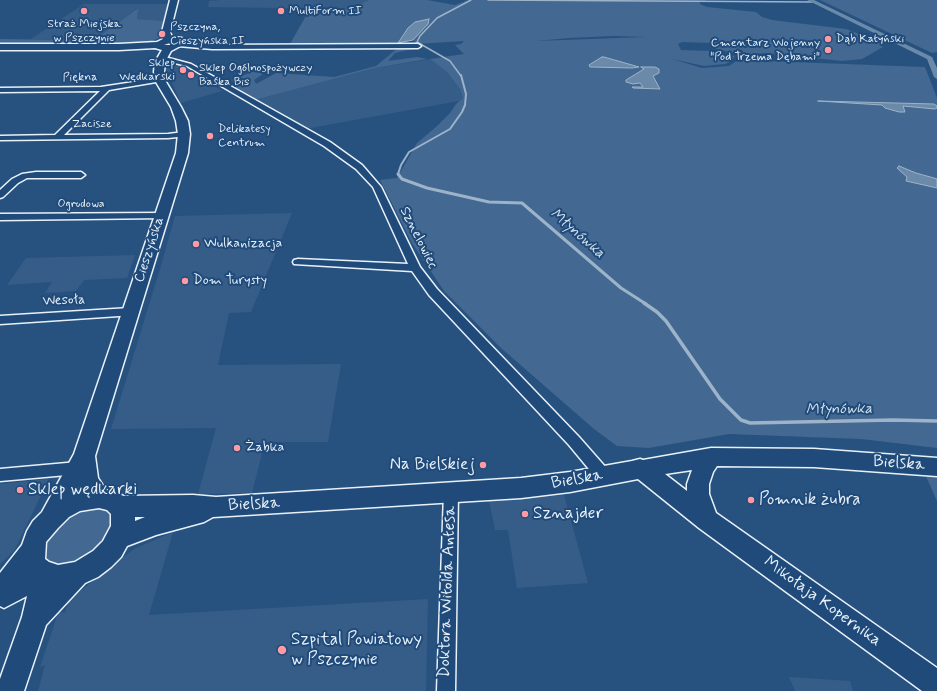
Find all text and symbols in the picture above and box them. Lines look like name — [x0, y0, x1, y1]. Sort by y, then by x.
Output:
place label: MultiForm II — [289, 4, 362, 18]
marker: Straż Miejska w Pszczynie — [79, 6, 89, 16]
marker: MultiForm II — [276, 6, 286, 16]
place label: Straż Miejska w Pszczynie — [47, 17, 121, 45]
place label: Pszczyna, Cieszyńska II — [170, 20, 245, 48]
marker: Pszczyna, Cieszyńska II — [157, 29, 167, 39]
place label: Dąb Katyński — [836, 32, 904, 46]
marker: Dąb Katyński — [823, 34, 833, 44]
place label: Cmentarz Wojenny "Pod Trzema Dębami" — [710, 36, 820, 64]
marker: Cmentarz Wojenny "Pod Trzema Dębami" — [823, 45, 833, 55]
place label: Sklep Wędkarski — [119, 56, 175, 84]
place label: Sklep Ogólnospożywczy Baśka Bis — [199, 61, 312, 89]
marker: Sklep Wędkarski — [178, 65, 188, 75]
street label: Piękna — [63, 70, 97, 86]
marker: Sklep Ogólnospożywczy Baśka Bis — [186, 70, 196, 80]
street label: Zacisze — [72, 117, 112, 131]
place label: Delikatesy Centrum — [218, 122, 271, 150]
marker: Delikatesy Centrum — [205, 131, 215, 141]
street label: Ogrodowa — [57, 197, 105, 211]
street label: Sznelowiec — [395, 204, 441, 272]
water label: Młynówka — [546, 205, 608, 263]
street label: Cieszyńska — [132, 215, 168, 285]
place label: Wulkanizacja — [204, 236, 282, 252]
marker: Wulkanizacja — [191, 239, 201, 249]
place label: Dom Turysty — [193, 273, 267, 289]
marker: Dom Turysty — [180, 276, 190, 286]
street label: Wesoła — [42, 292, 86, 310]
water label: Młynówka — [805, 400, 873, 420]
place label: Żabka — [245, 440, 284, 456]
marker: Żabka — [232, 443, 242, 453]
street label: Bielska — [872, 452, 926, 476]
place label: Na Bielskiej — [390, 455, 475, 475]
marker: Na Bielskiej — [478, 460, 488, 470]
street label: Bielska — [550, 465, 604, 495]
place label: Sklep wędkarki — [28, 480, 137, 500]
marker: Sklep wędkarki — [15, 485, 25, 495]
place label: Pomnik żubra — [759, 490, 861, 510]
street label: Bielska — [228, 493, 280, 517]
marker: Pomnik żubra — [746, 495, 756, 505]
place label: Sznajder — [533, 504, 603, 524]
street label: Doktora Witolda Antesa — [435, 506, 461, 678]
marker: Sznajder — [520, 509, 530, 519]
street label: Mikołaja Kopernika — [759, 552, 885, 652]
place label: Szpital Powiatowy w Pszczynie — [291, 630, 422, 670]
marker: Szpital Powiatowy w Pszczynie — [276, 644, 288, 656]

